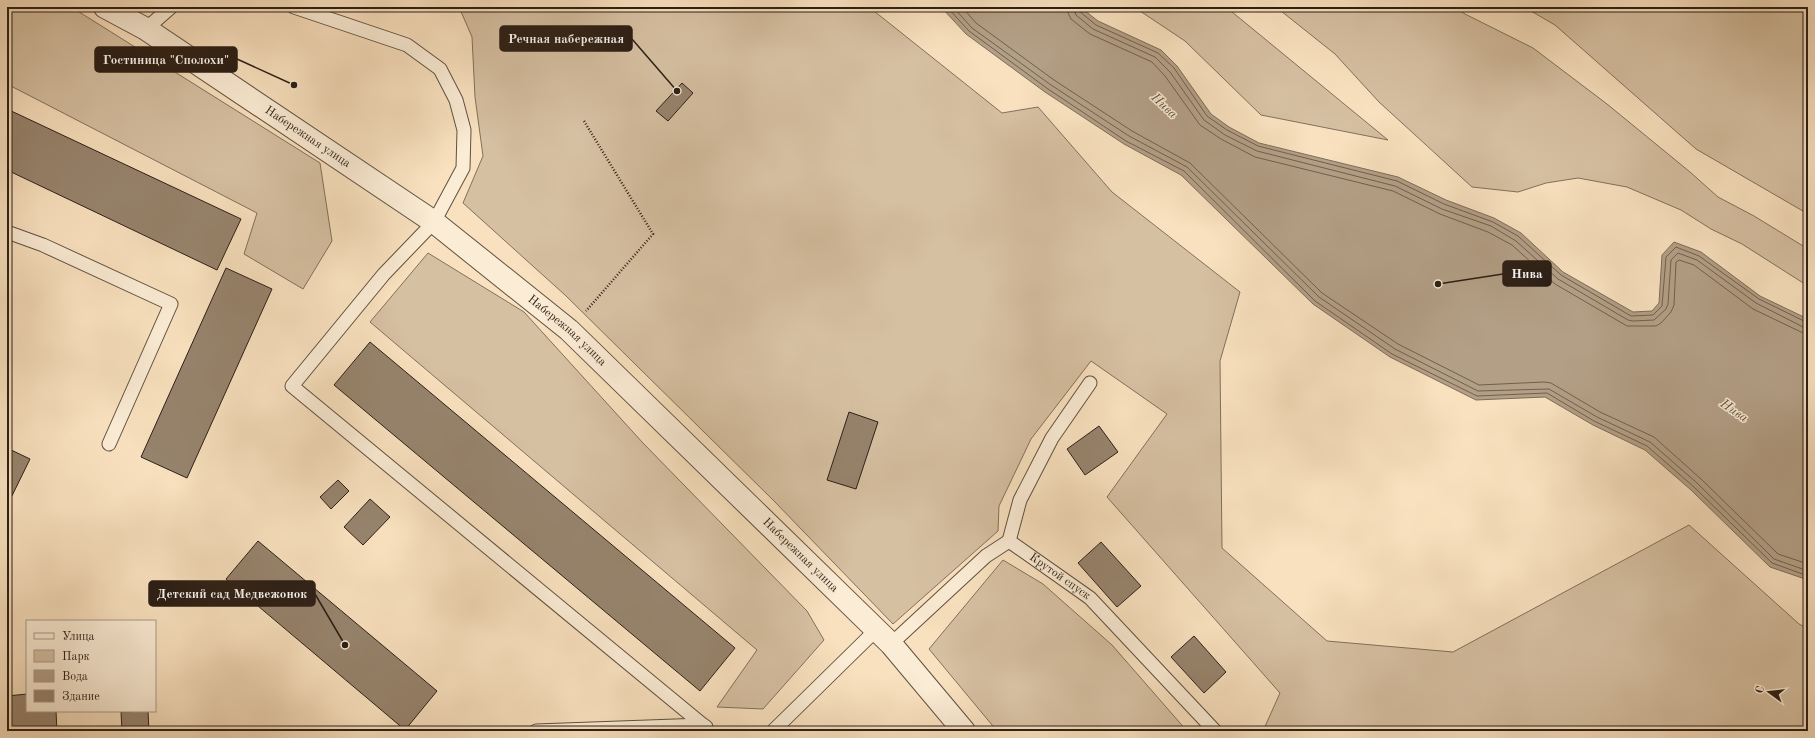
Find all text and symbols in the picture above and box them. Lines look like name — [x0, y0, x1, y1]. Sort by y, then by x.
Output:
callout: Речная набережная — [500, 26, 632, 51]
text: Речная набережная — [508, 33, 624, 46]
callout: Гостиница "Сполохи" — [95, 47, 237, 72]
text: Гостиница "Сполохи" — [103, 54, 229, 67]
water label: Нива — [1148, 90, 1180, 121]
street label: Набережная улица — [263, 104, 353, 170]
callout: Нива — [1503, 261, 1551, 286]
text: Нива — [1511, 268, 1543, 281]
street label: Набережная улица — [525, 293, 608, 369]
water label: Нива — [1717, 396, 1750, 425]
street label: Набережная улица — [760, 516, 840, 595]
street label: Крутой спуск — [1027, 551, 1092, 602]
callout: Детский сад Медвежонок — [149, 581, 315, 606]
text: Детский сад Медвежонок — [157, 588, 307, 601]
legend — [26, 620, 156, 712]
text: Улица — [62, 631, 95, 643]
text: Парк — [62, 651, 90, 663]
text: Вода — [62, 671, 88, 683]
north arrow — [1749, 672, 1789, 712]
text: С — [1755, 685, 1767, 695]
text: Здание — [62, 691, 100, 703]

